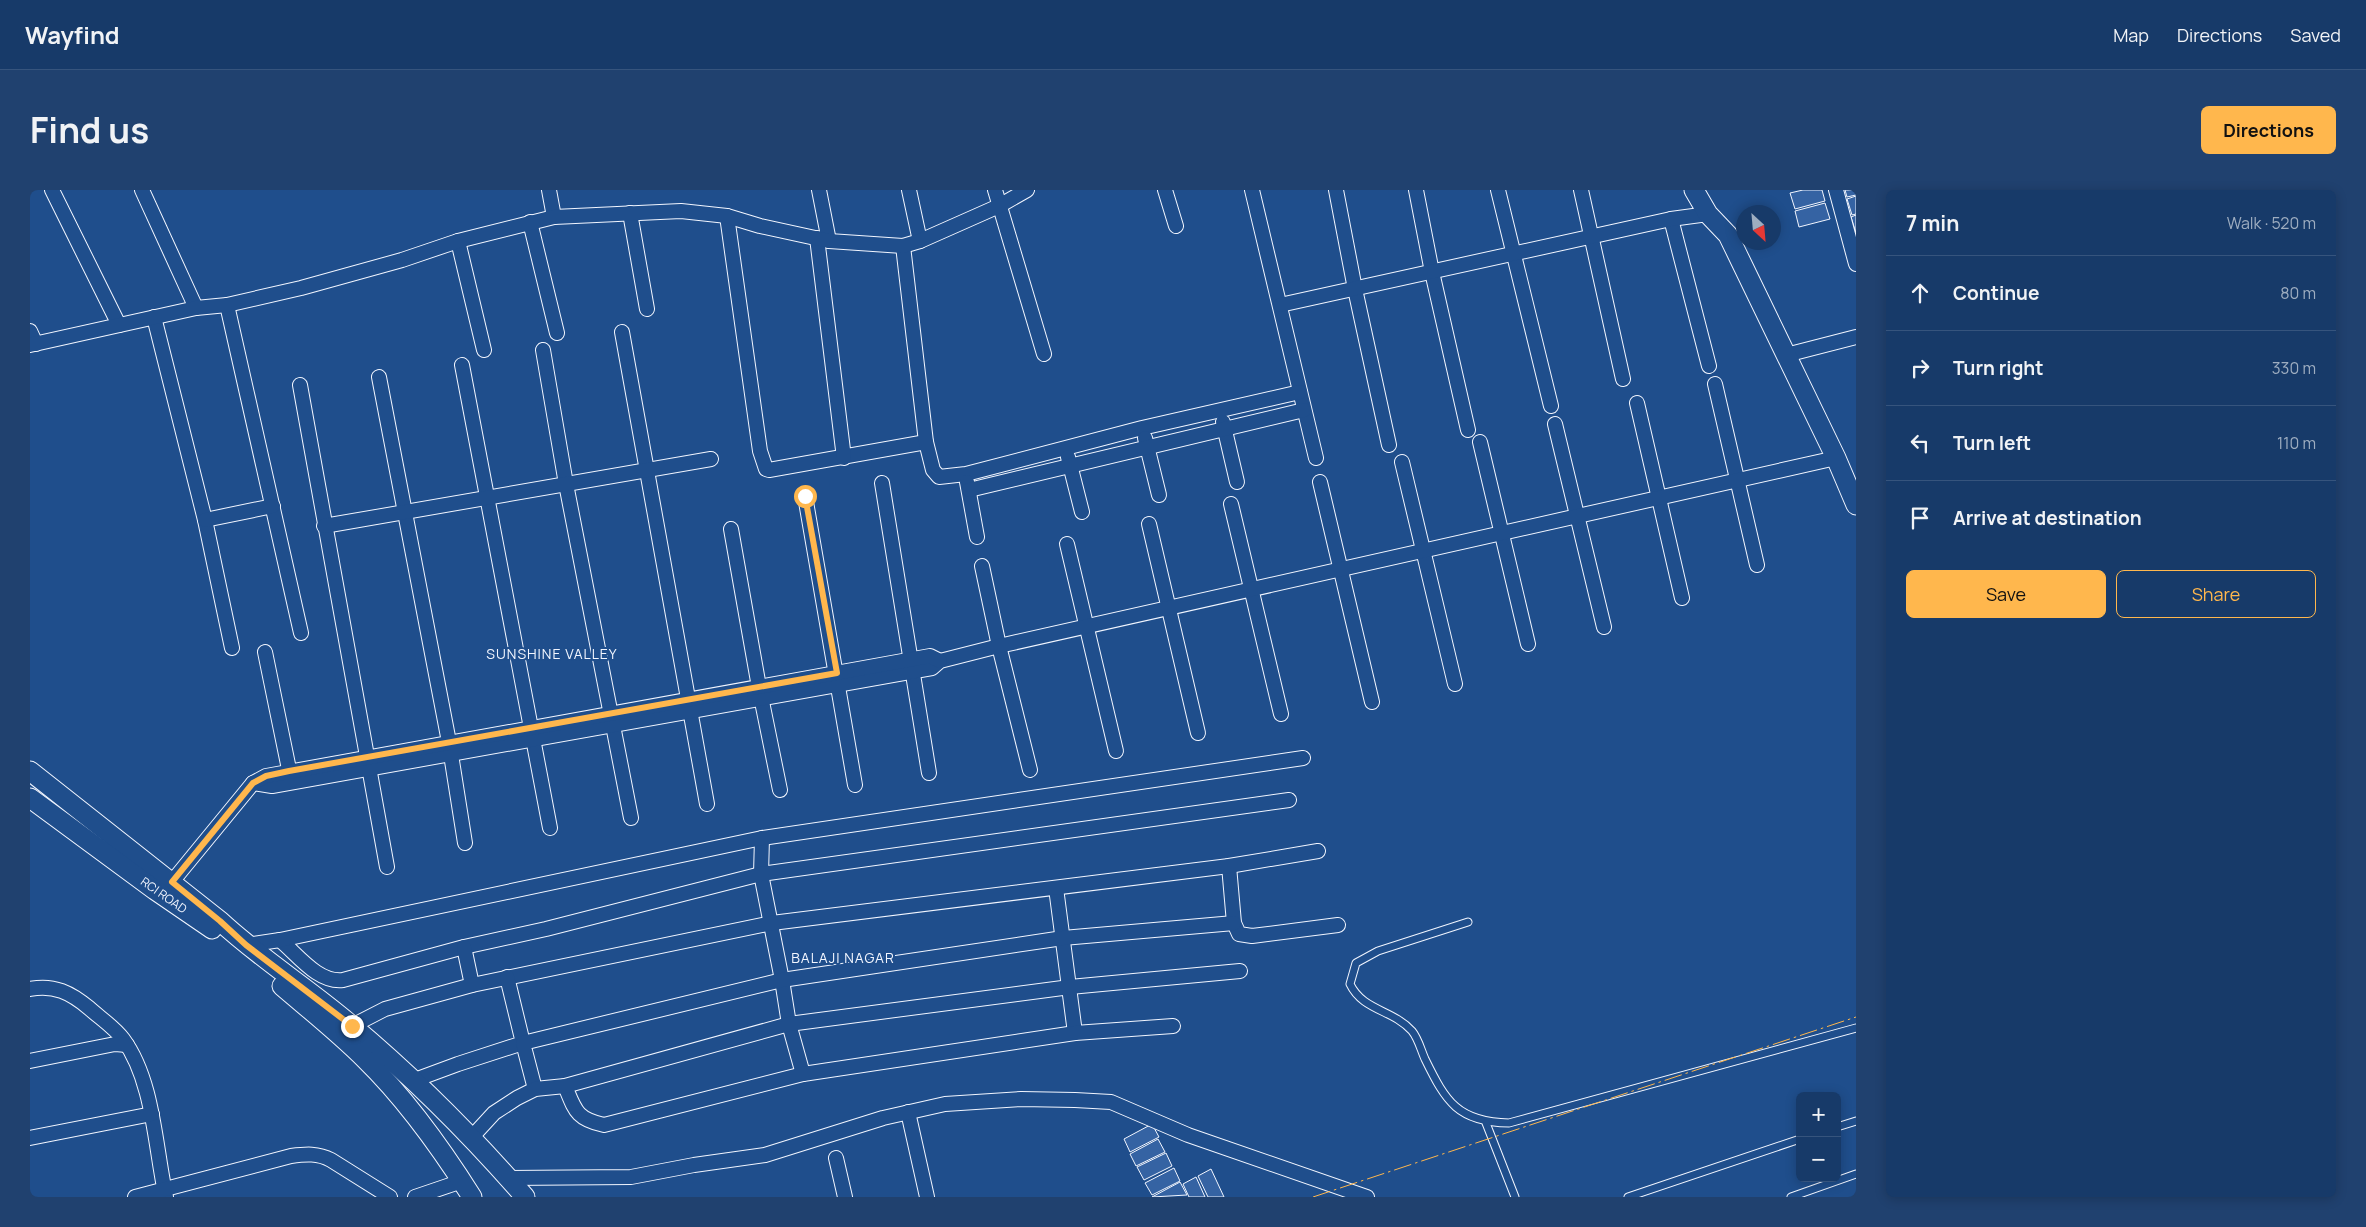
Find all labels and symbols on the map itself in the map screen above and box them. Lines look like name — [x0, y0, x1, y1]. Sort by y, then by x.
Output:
north arrow — [1736, 205, 1781, 250]
route start — [794, 485, 817, 508]
district label: SUNSHINE VALLEY — [486, 644, 618, 663]
street label: RCI ROAD — [137, 873, 191, 917]
district label: BALAJI NAGAR — [791, 948, 895, 967]
route end — [341, 1015, 364, 1038]

